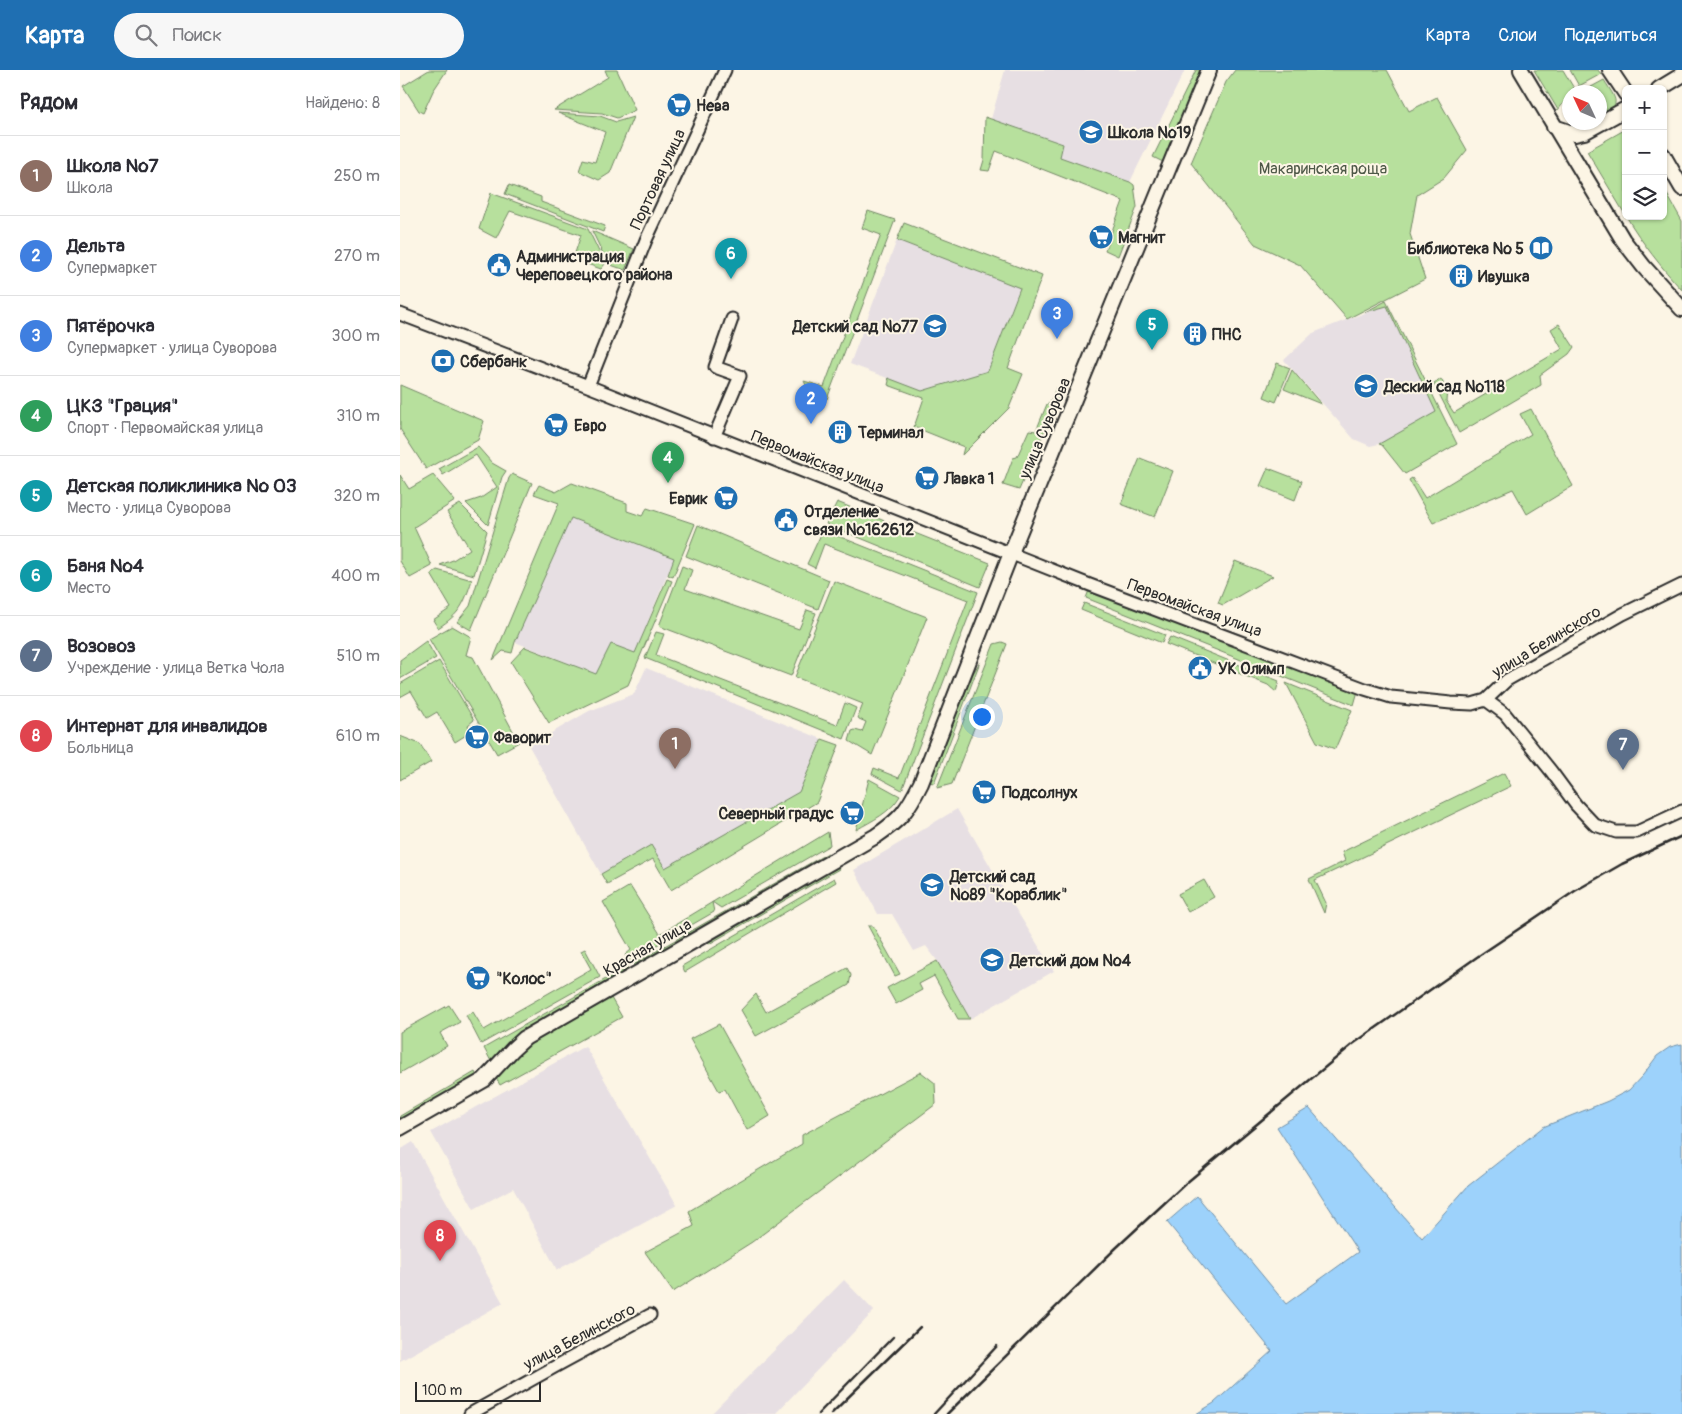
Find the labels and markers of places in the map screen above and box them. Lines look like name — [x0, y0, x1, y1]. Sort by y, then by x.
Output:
supermarket icon: Нева — [666, 92, 692, 118]
place label: Нева — [696, 96, 730, 116]
school or university icon: Школа №19 — [1078, 119, 1104, 145]
place label: Школа №19 — [1107, 123, 1191, 143]
supermarket icon: Магнит — [1088, 224, 1114, 250]
place label: Магнит — [1118, 228, 1167, 248]
library icon: Библиотека № 5 — [1528, 235, 1554, 261]
pin: 6 — [715, 238, 747, 279]
place label: Библиотека № 5 — [1407, 239, 1524, 259]
place label: Администрация Череповецкого района — [516, 247, 673, 285]
public building icon: Администрация Череповецкого района — [486, 252, 512, 278]
building icon: Ивушка — [1448, 263, 1474, 289]
place label: Ивушка — [1478, 267, 1530, 287]
pin: 3 — [1041, 298, 1073, 339]
pin: 5 — [1136, 309, 1168, 350]
school or university icon: Детский сад №77 — [922, 313, 948, 339]
place label: Детский сад №77 — [792, 317, 919, 337]
building icon: ПНС — [1182, 321, 1208, 347]
place label: ПНС — [1212, 325, 1242, 345]
bank icon: Сбербанк — [430, 348, 456, 374]
place label: Сбербанк — [460, 352, 527, 372]
school or university icon: Деский сад №118 — [1353, 373, 1379, 399]
place label: Деский сад №118 — [1383, 377, 1505, 397]
pin: 2 — [795, 383, 827, 424]
supermarket icon: Евро — [543, 412, 569, 438]
place label: Евро — [574, 416, 607, 436]
building icon: Терминал — [827, 419, 853, 445]
place label: Терминал — [857, 423, 924, 443]
pin: 4 — [652, 442, 684, 483]
supermarket icon: Лавка 1 — [914, 465, 940, 491]
place label: Лавка 1 — [943, 469, 994, 489]
supermarket icon: Еврик — [713, 485, 739, 511]
place label: Еврик — [669, 489, 708, 509]
place label: Отделение связи №162612 — [803, 502, 914, 540]
public building icon: Отделение связи №162612 — [773, 507, 799, 533]
public building icon: УК Олимп — [1187, 655, 1213, 681]
place label: УК Олимп — [1218, 659, 1285, 679]
supermarket icon: Фаворит — [464, 724, 490, 750]
place label: Фаворит — [493, 728, 552, 748]
pin: 1 — [659, 728, 691, 769]
pin: 7 — [1607, 729, 1639, 770]
supermarket icon: Подсолнух — [971, 779, 997, 805]
place label: Подсолнух — [1002, 783, 1078, 803]
supermarket icon: Северный градус — [839, 800, 865, 826]
place label: Северный градус — [718, 804, 834, 824]
place label: Детский сад №89 "Кораблик" — [949, 867, 1067, 905]
school or university icon: Детский сад №89 "Кораблик" — [919, 872, 945, 898]
school or university icon: Детский дом №4 — [979, 947, 1005, 973]
place label: Детский дом №4 — [1009, 951, 1132, 971]
supermarket icon: "Колос" — [465, 965, 491, 991]
place label: "Колос" — [496, 969, 552, 989]
pin: 8 — [424, 1220, 456, 1261]

